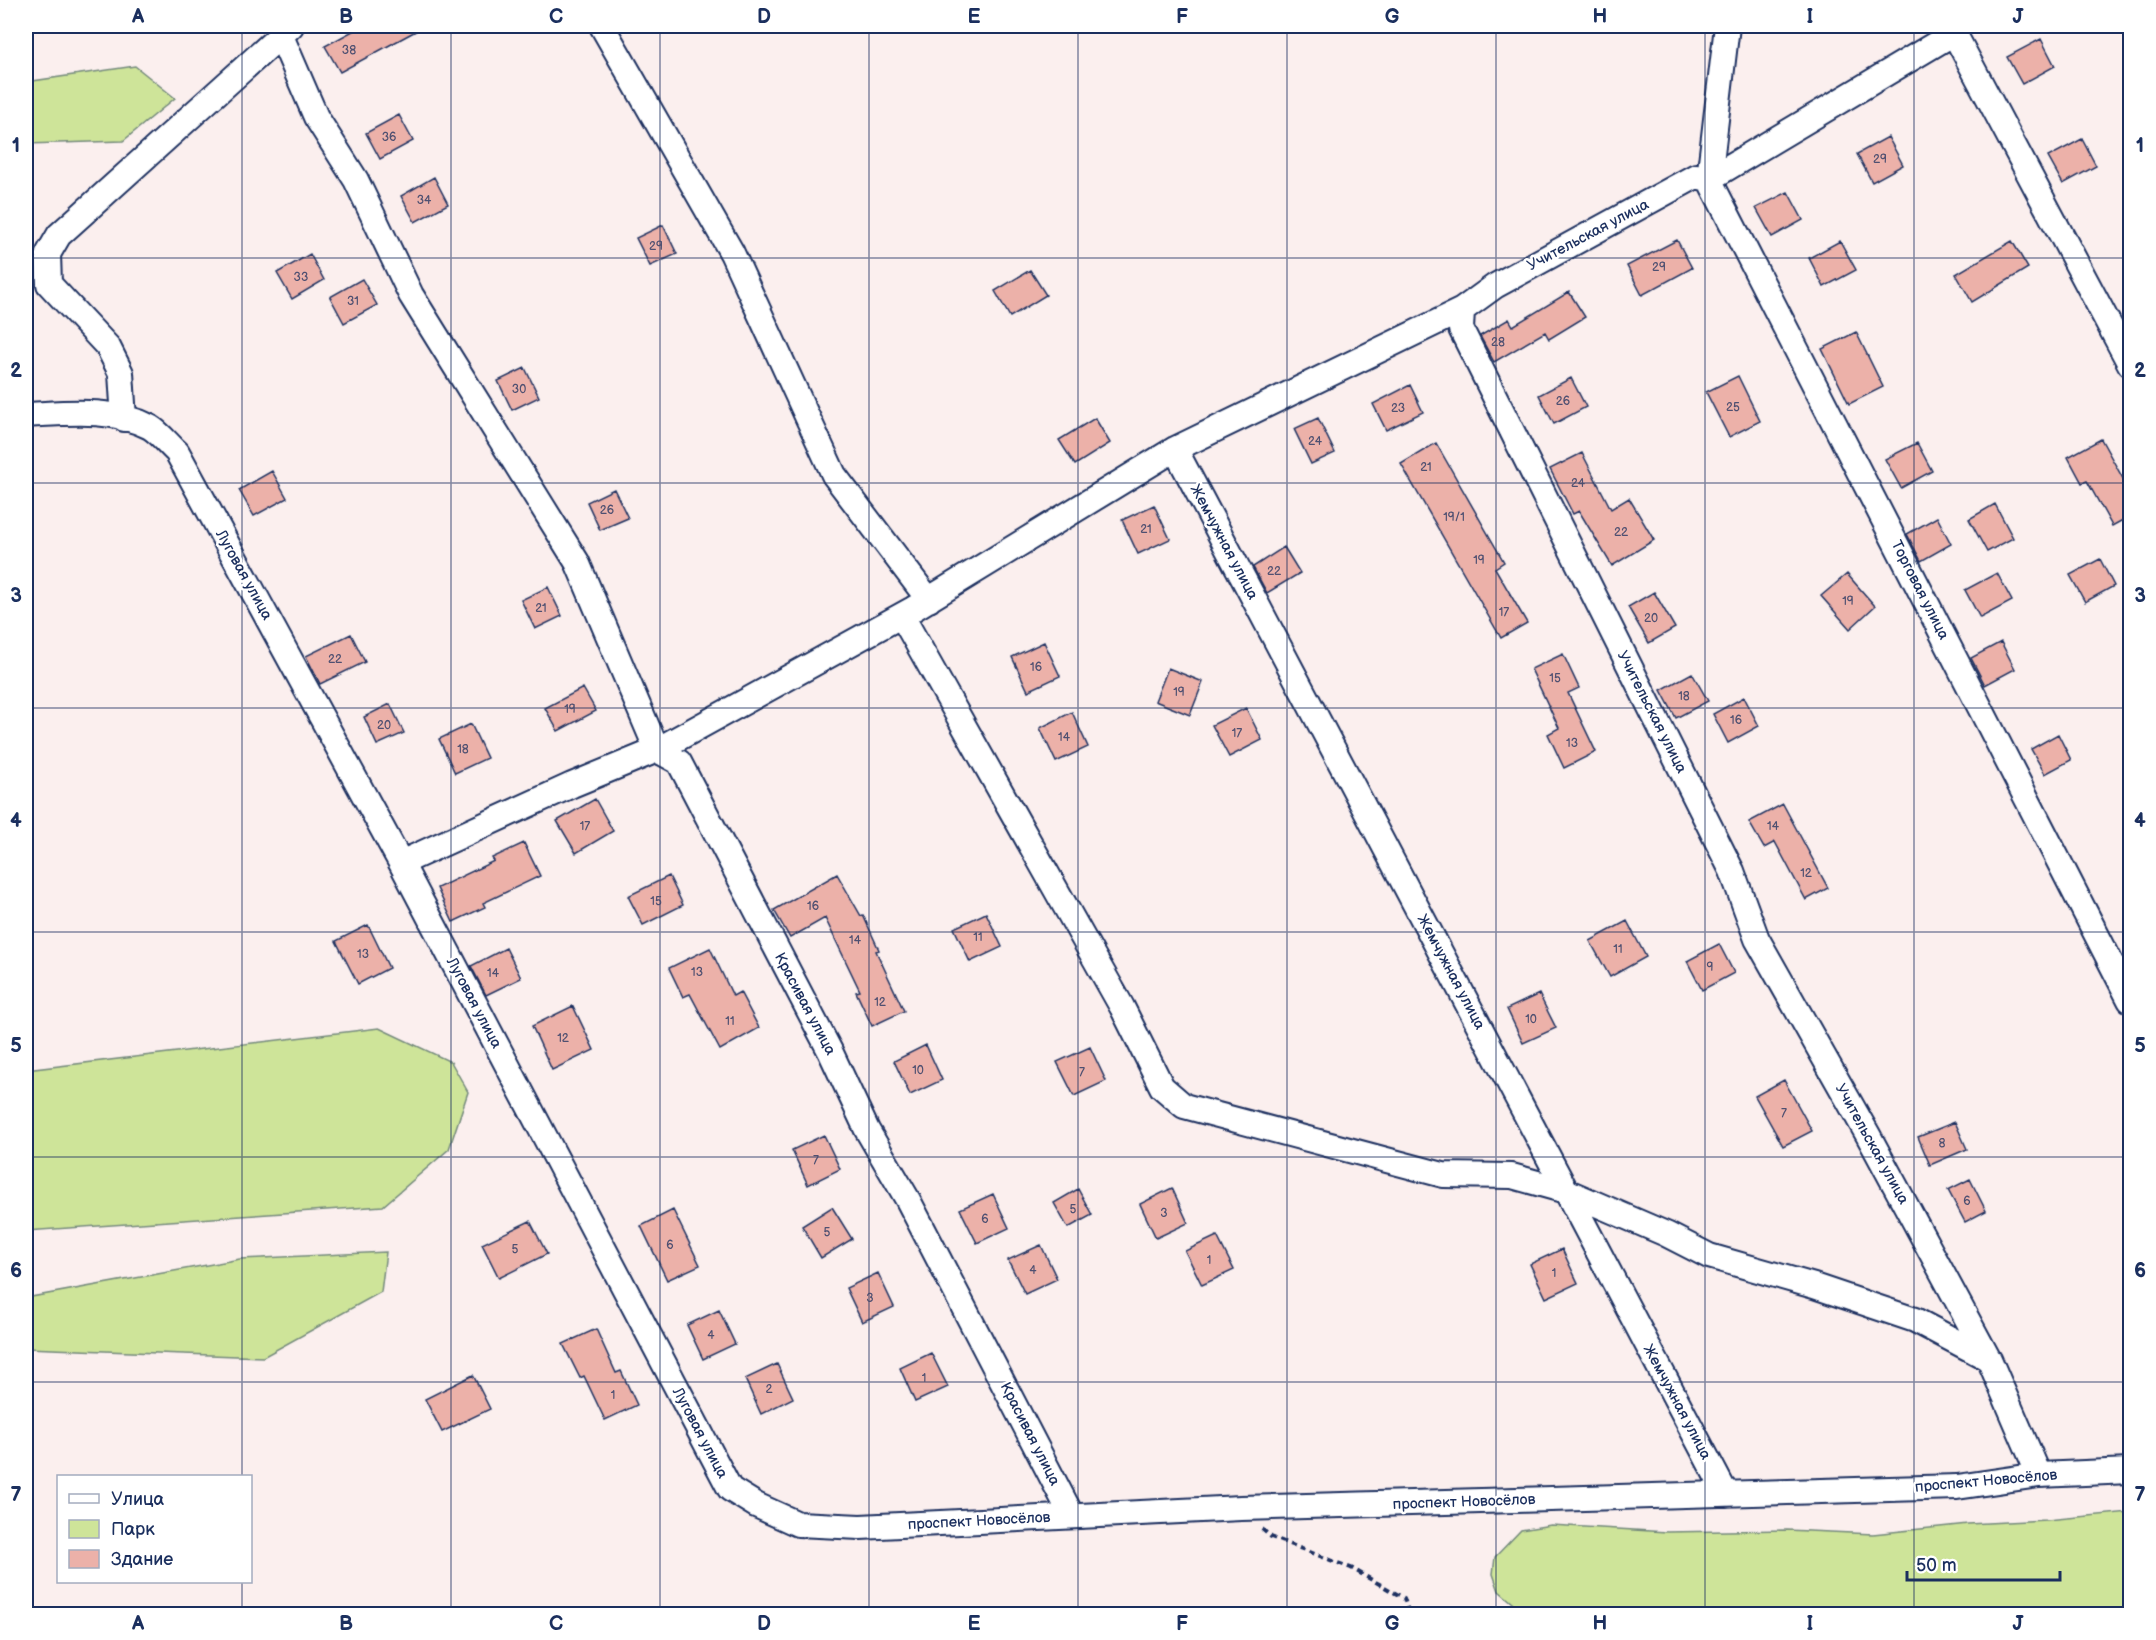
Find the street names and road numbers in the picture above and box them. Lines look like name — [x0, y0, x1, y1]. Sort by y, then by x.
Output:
street label: Учительская улица — [1524, 195, 1652, 275]
street label: Жемчужная улица — [1186, 481, 1262, 603]
street label: Луговая улица — [211, 526, 277, 624]
street label: Торговая улица — [1887, 537, 1953, 643]
street label: Учительская улица — [1613, 648, 1691, 777]
street label: Жемчужная улица — [1413, 911, 1489, 1033]
street label: Красивая улица — [770, 950, 840, 1059]
street label: Луговая улица — [442, 953, 506, 1052]
street label: Учительская улица — [1831, 1080, 1913, 1208]
street label: Жемчужная улица — [1639, 1341, 1715, 1463]
street label: Красивая улица — [996, 1379, 1064, 1489]
street label: Луговая улица — [668, 1383, 732, 1482]
street label: проспект Новосёлов — [1914, 1465, 2058, 1497]
street label: проспект Новосёлов — [1392, 1490, 1536, 1514]
street label: проспект Новосёлов — [907, 1508, 1051, 1534]

